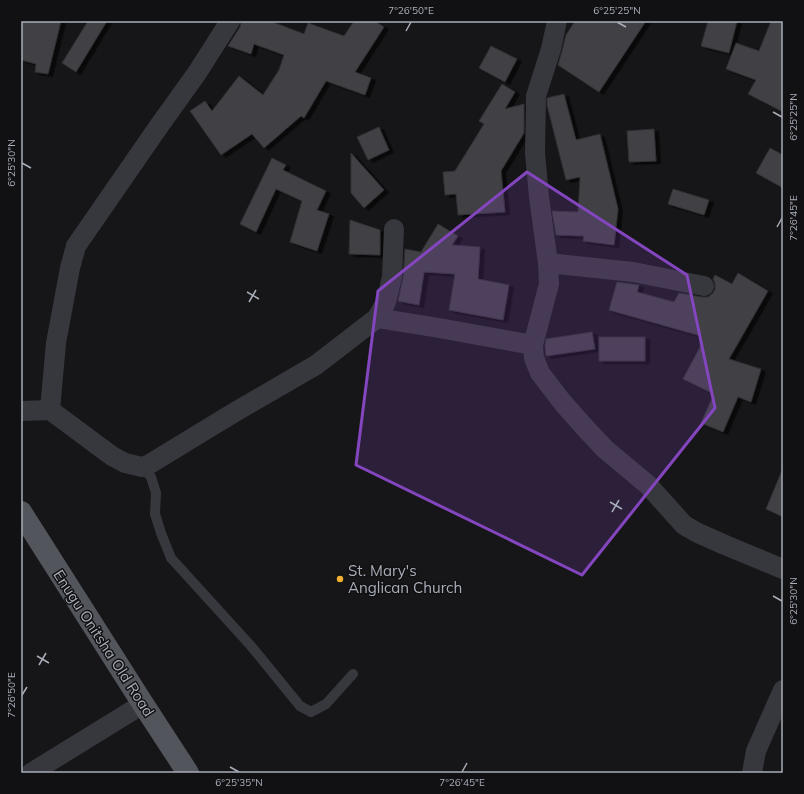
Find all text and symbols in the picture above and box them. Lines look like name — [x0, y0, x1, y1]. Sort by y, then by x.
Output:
text: 7°26'50"E — [388, 4, 434, 17]
text: 6°25'25"N — [593, 4, 641, 17]
text: 6°25'25"N — [787, 93, 800, 141]
text: 6°25'30"N — [5, 139, 18, 187]
text: 7°26'45"E — [787, 195, 800, 241]
place label: St. Mary's Anglican Church — [348, 561, 462, 597]
street label: Enugu Onitsha Old Road — [49, 566, 159, 720]
marker: St. Mary's Anglican Church — [335, 574, 345, 584]
text: 6°25'30"N — [787, 577, 800, 625]
text: 7°26'50"E — [5, 672, 18, 718]
text: 6°25'35"N — [215, 776, 263, 789]
text: 7°26'45"E — [439, 776, 485, 789]

